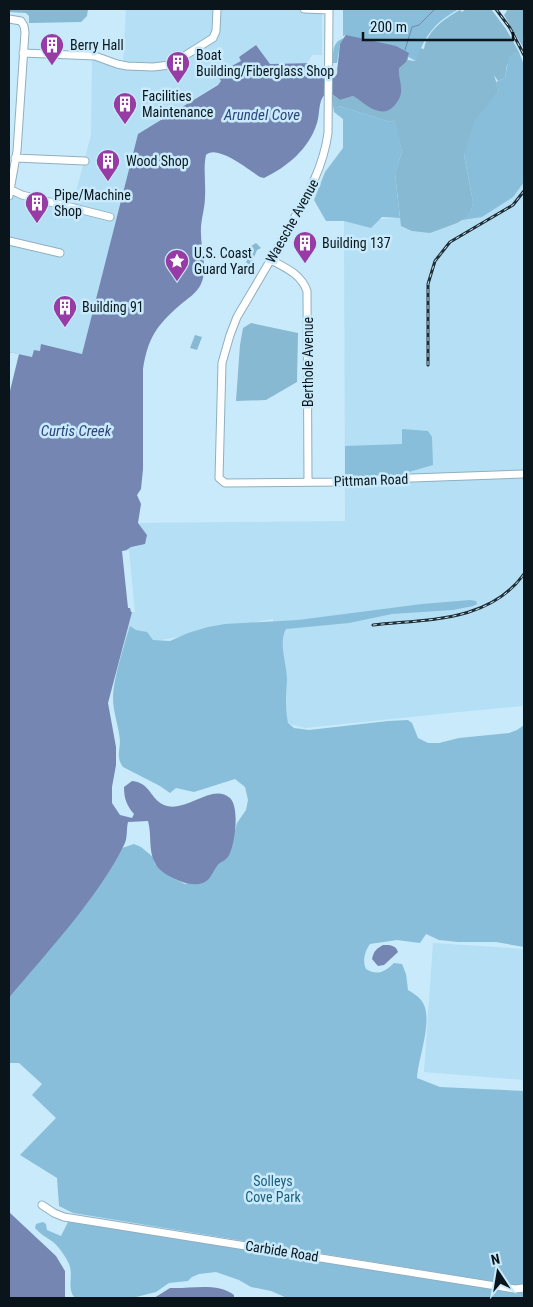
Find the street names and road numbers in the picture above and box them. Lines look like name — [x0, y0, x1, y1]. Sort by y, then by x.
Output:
street label: Waesche Avenue — [262, 176, 322, 266]
street label: Berthole Avenue — [300, 317, 316, 407]
street label: Pittman Road — [333, 471, 409, 489]
street label: Carbide Road — [244, 1237, 320, 1265]

